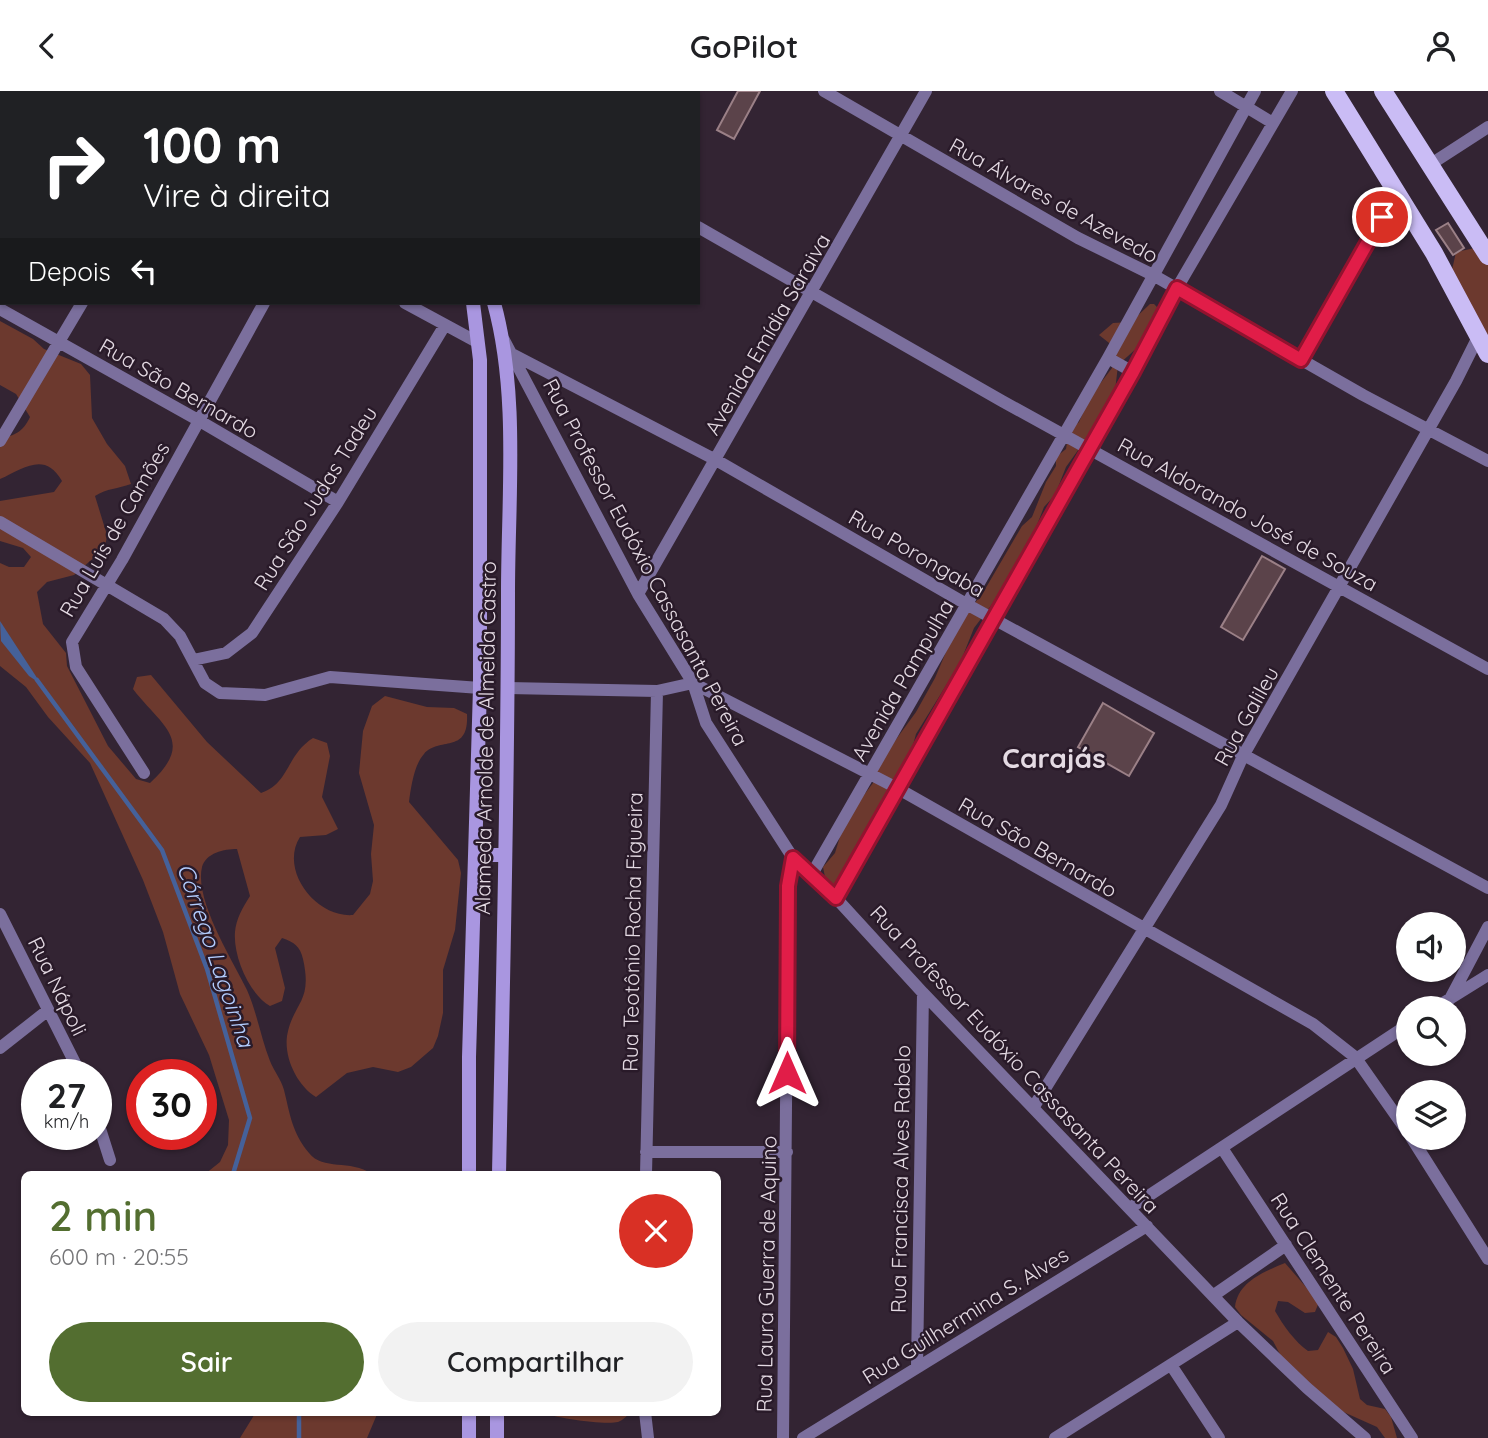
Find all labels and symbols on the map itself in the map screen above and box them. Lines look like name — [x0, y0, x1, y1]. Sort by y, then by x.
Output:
street label: Rua Álvares de Azevedo — [945, 132, 1163, 268]
pin — [1352, 187, 1412, 247]
street label: Avenida Emídia Saraiva — [699, 229, 835, 439]
street label: Rua São Bernardo — [95, 332, 263, 444]
street label: Rua Professor Eudóxio Cassasanta Pereira — [538, 374, 754, 750]
street label: Rua São Judas Tadeu — [248, 401, 382, 595]
street label: Rua Aldorando José de Souza — [1113, 432, 1383, 596]
street label: Rua Luis de Camões — [53, 437, 175, 621]
street label: Rua Porongaba — [844, 504, 990, 602]
street label: Alameda Arnolde de Almeida Castro — [469, 561, 501, 915]
street label: Avenida Pampulha — [845, 595, 959, 765]
street label: Rua Galileu — [1208, 662, 1284, 770]
district label: Carajás — [1002, 740, 1106, 775]
street label: Rua São Bernardo — [954, 791, 1122, 903]
street label: Rua Teotônio Rocha Figueira — [617, 792, 647, 1072]
water label: Córrego Lagoinha — [171, 859, 261, 1052]
street label: Rua Professor Eudóxio Cassasanta Pereira — [865, 899, 1165, 1219]
street label: Rua Nápoli — [23, 932, 93, 1040]
position arrow — [750, 1036, 824, 1110]
street label: Rua Francisca Alves Rabelo — [885, 1045, 915, 1313]
speed limit sign: 30 — [126, 1059, 217, 1150]
street label: Rua Laura Guerra de Aquino — [751, 1135, 781, 1413]
street label: Rua Clemente Pereira — [1266, 1187, 1402, 1379]
street label: Rua Guilhermina S. Alves — [857, 1241, 1073, 1389]

